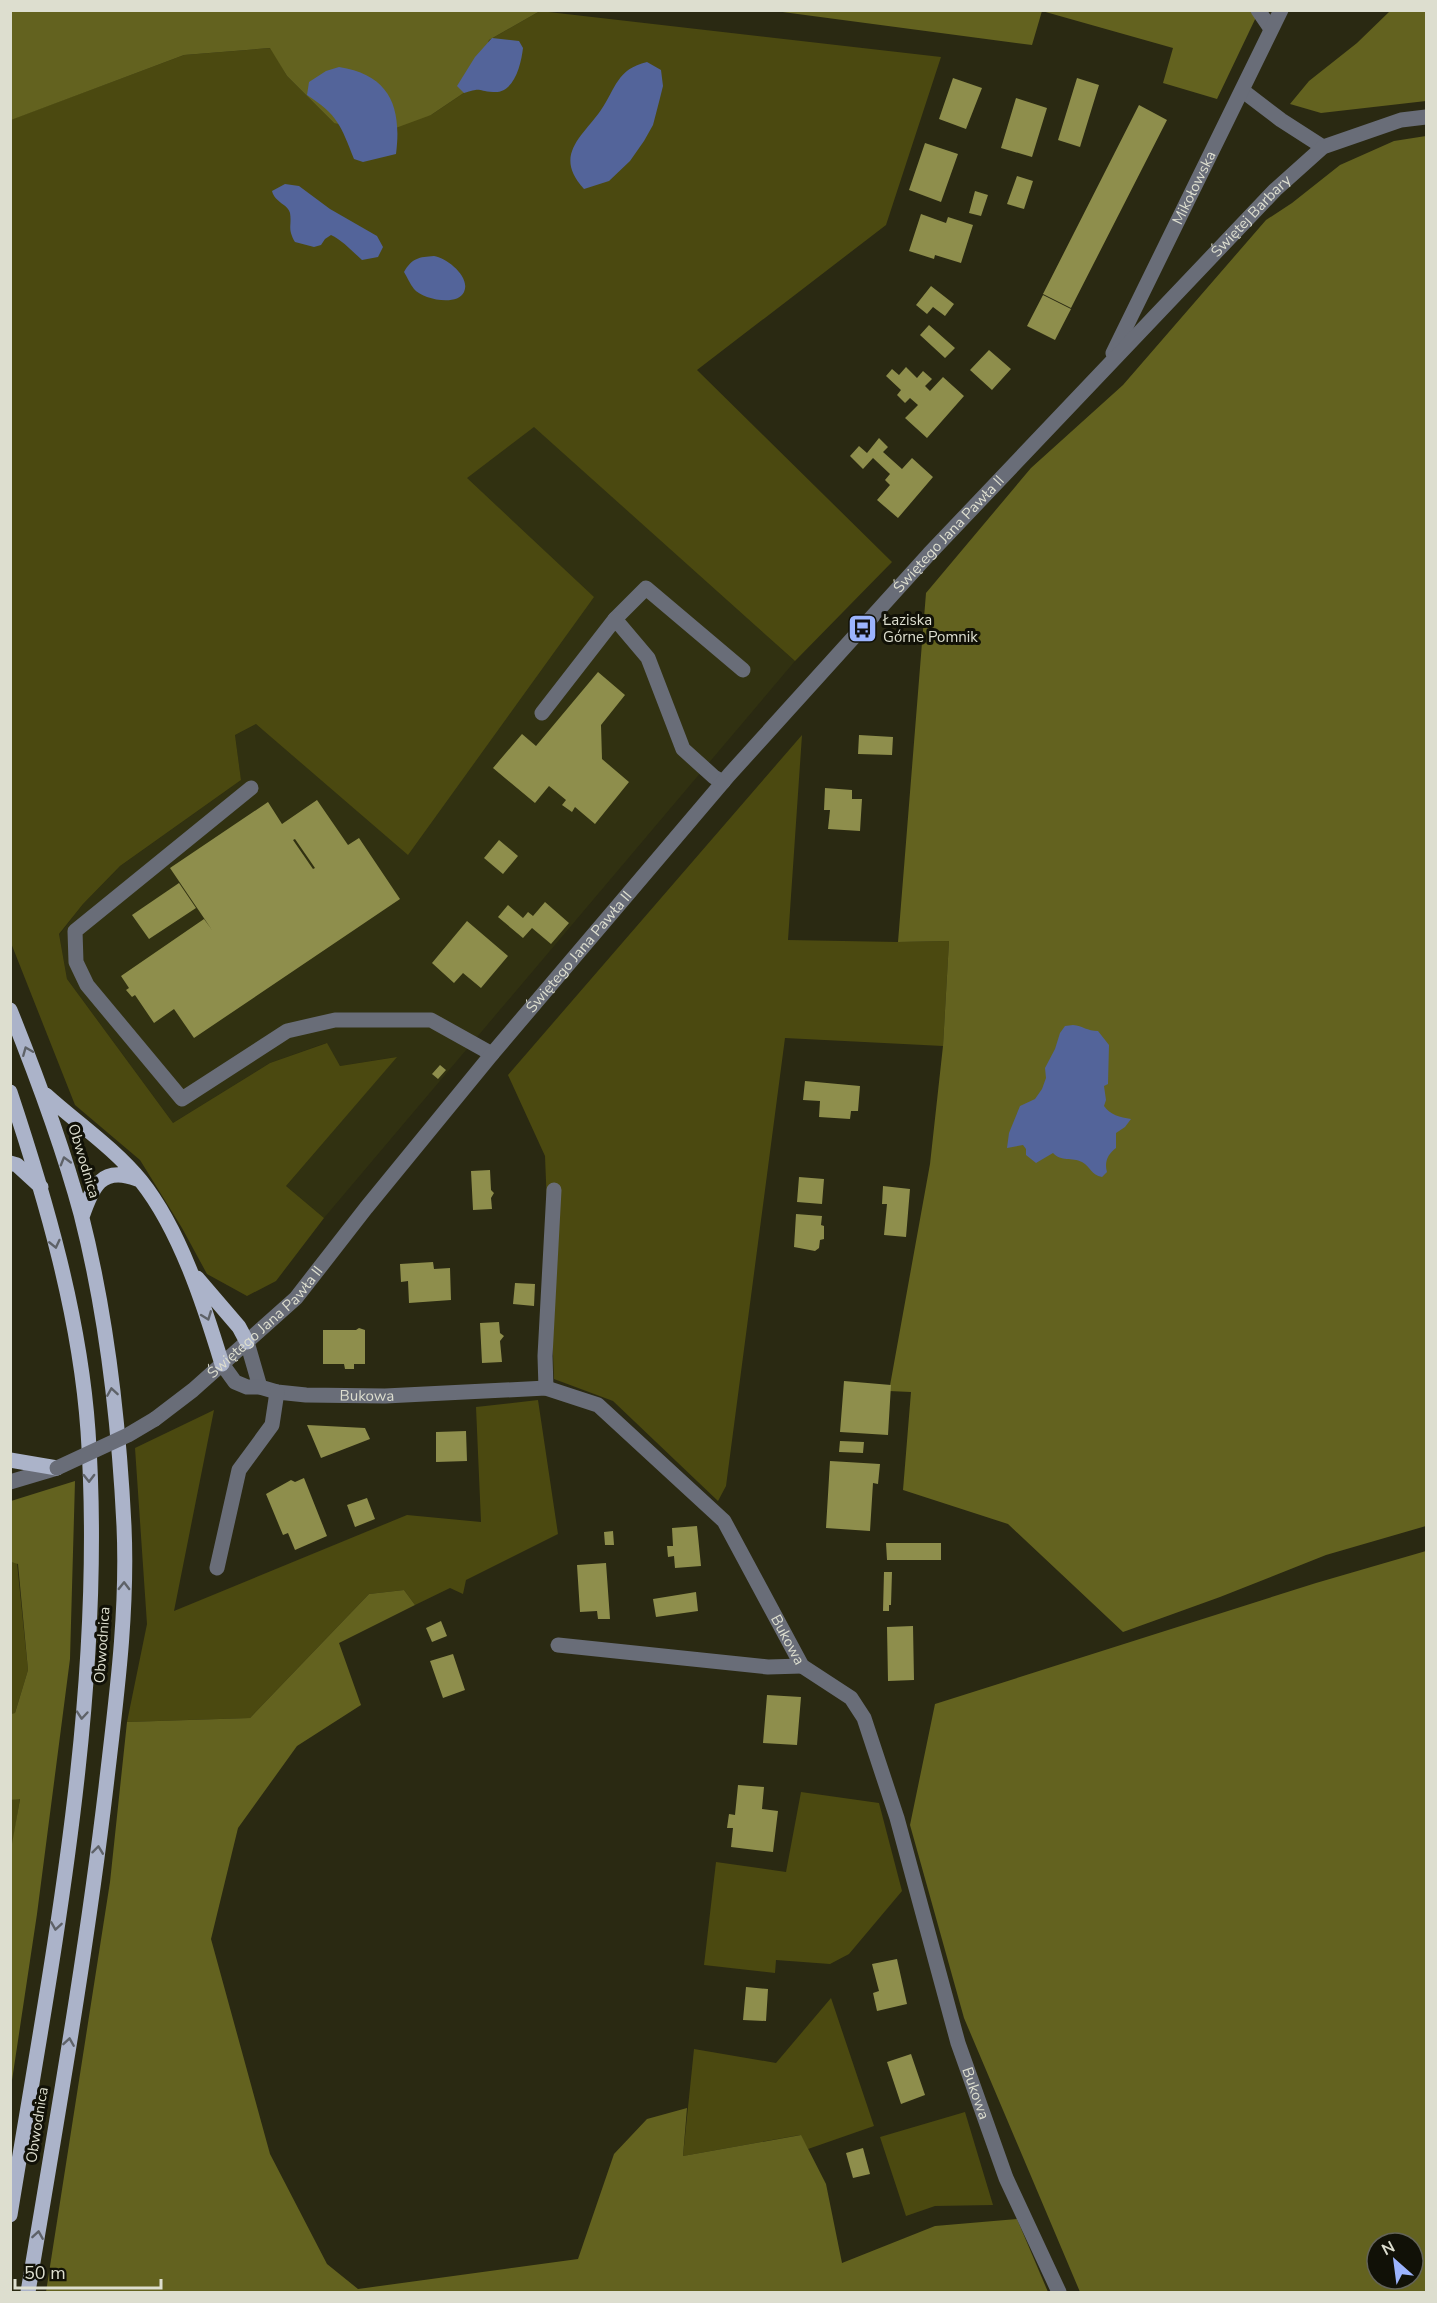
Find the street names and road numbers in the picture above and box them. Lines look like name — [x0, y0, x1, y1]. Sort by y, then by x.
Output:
street label: Mikołowska — [1167, 148, 1220, 228]
street label: Świętej Barbary — [1206, 170, 1296, 261]
street label: Świętego Jana Pawła II — [888, 471, 1009, 597]
street label: Świętego Jana Pawła II — [521, 887, 636, 1017]
street label: Obwodnica — [63, 1121, 105, 1201]
street label: Świętego Jana Pawła II — [202, 1262, 327, 1383]
street label: Bukowa — [340, 1385, 395, 1406]
street label: Obwodnica — [89, 1606, 115, 1684]
street label: Bukowa — [766, 1611, 810, 1668]
street label: Bukowa — [957, 2064, 994, 2122]
street label: Obwodnica — [21, 2086, 53, 2164]

